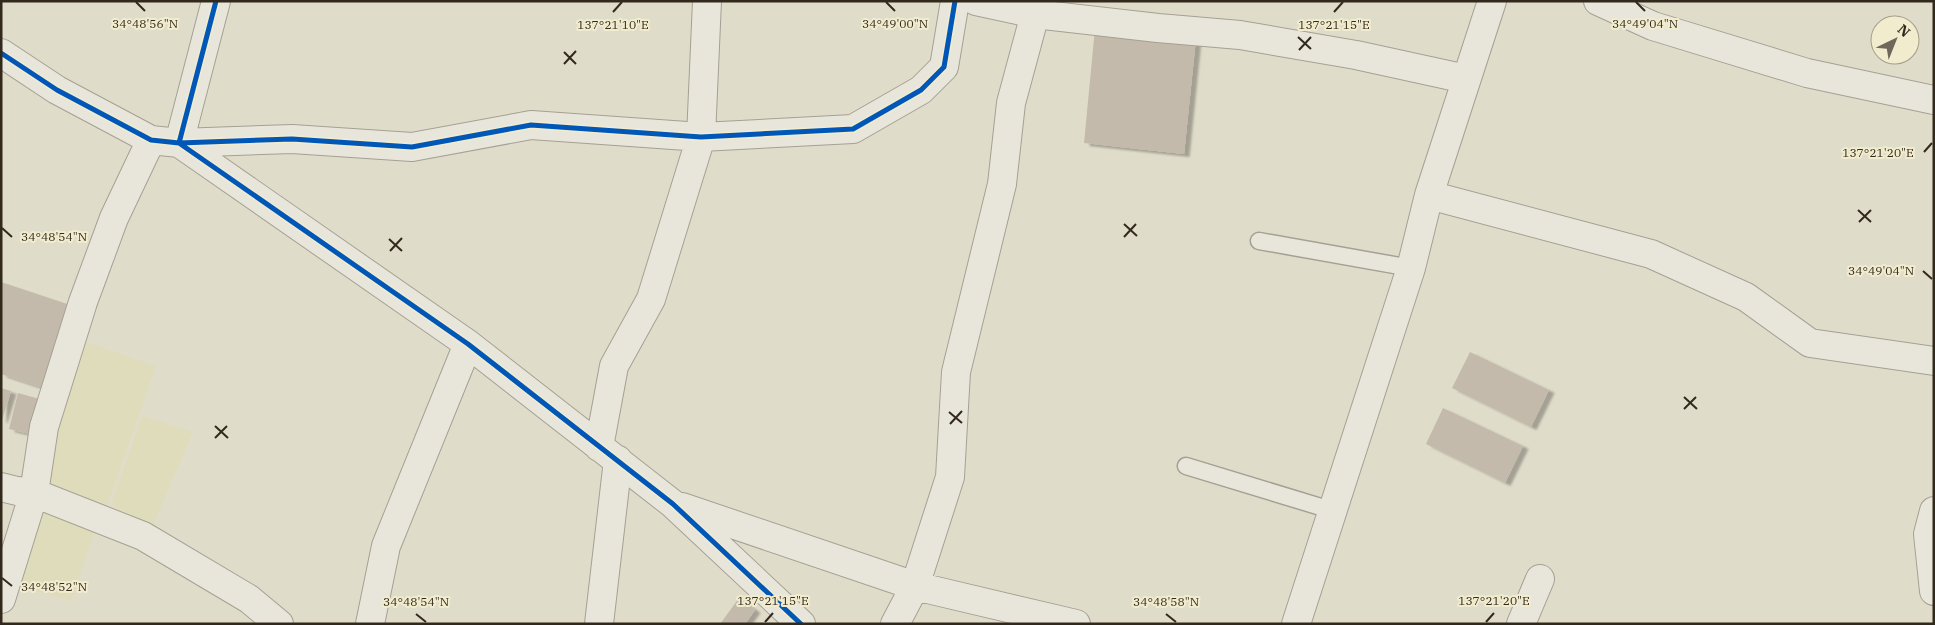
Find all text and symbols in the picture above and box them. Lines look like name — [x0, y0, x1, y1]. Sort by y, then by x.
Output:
north arrow — [1870, 15, 1920, 65]
text: 34°48'56"N — [112, 16, 178, 31]
text: 34°49'00"N — [862, 16, 928, 31]
text: 34°49'04"N — [1612, 16, 1678, 31]
text: 137°21'10"E — [577, 17, 649, 32]
text: 137°21'15"E — [1298, 17, 1370, 32]
text: N — [1894, 20, 1914, 41]
text: 137°21'20"E — [1842, 145, 1914, 160]
text: 34°48'54"N — [21, 229, 87, 244]
text: 34°49'04"N — [1848, 263, 1914, 278]
text: 34°48'52"N — [21, 579, 87, 594]
text: 137°21'15"E — [737, 593, 809, 608]
text: 137°21'20"E — [1458, 593, 1530, 608]
text: 34°48'54"N — [383, 594, 449, 609]
text: 34°48'58"N — [1133, 594, 1199, 609]

